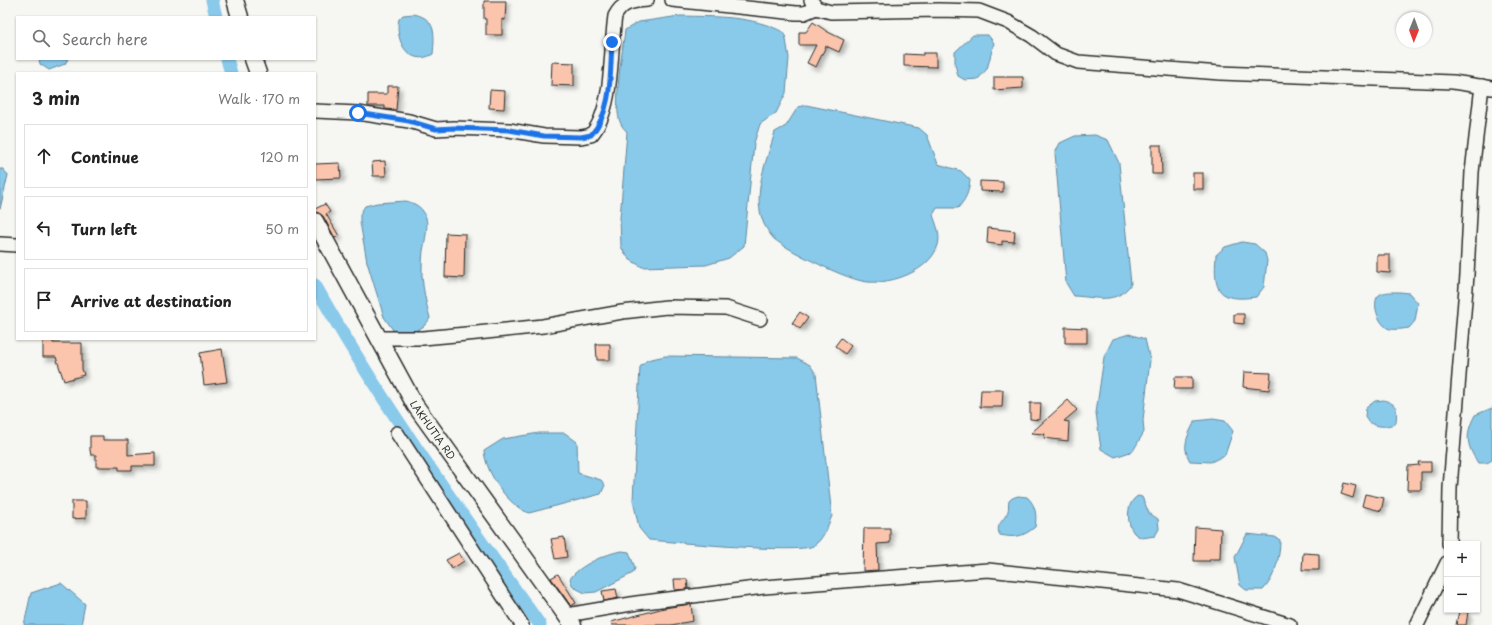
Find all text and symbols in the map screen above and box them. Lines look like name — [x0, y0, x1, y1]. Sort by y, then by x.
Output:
north arrow — [1396, 12, 1432, 48]
search box — [16, 16, 316, 60]
icon: search — [30, 27, 52, 49]
text: Search here — [62, 27, 148, 50]
route end — [603, 33, 621, 51]
text: 3 min — [32, 85, 80, 111]
text: Walk · 170 m — [218, 89, 300, 108]
route start — [349, 104, 367, 122]
icon: ahead — [33, 145, 55, 167]
text: Continue — [71, 145, 139, 168]
text: 120 m — [260, 147, 299, 166]
icon: left — [33, 217, 55, 239]
text: Turn left — [71, 217, 137, 240]
text: 50 m — [265, 219, 299, 238]
icon: arrive — [33, 289, 55, 311]
text: Arrive at destination — [71, 289, 232, 312]
street label: LAKHUTIA RD — [407, 397, 460, 462]
map controls — [1444, 541, 1480, 613]
button: + — [1444, 541, 1480, 577]
button: − — [1444, 577, 1480, 613]

